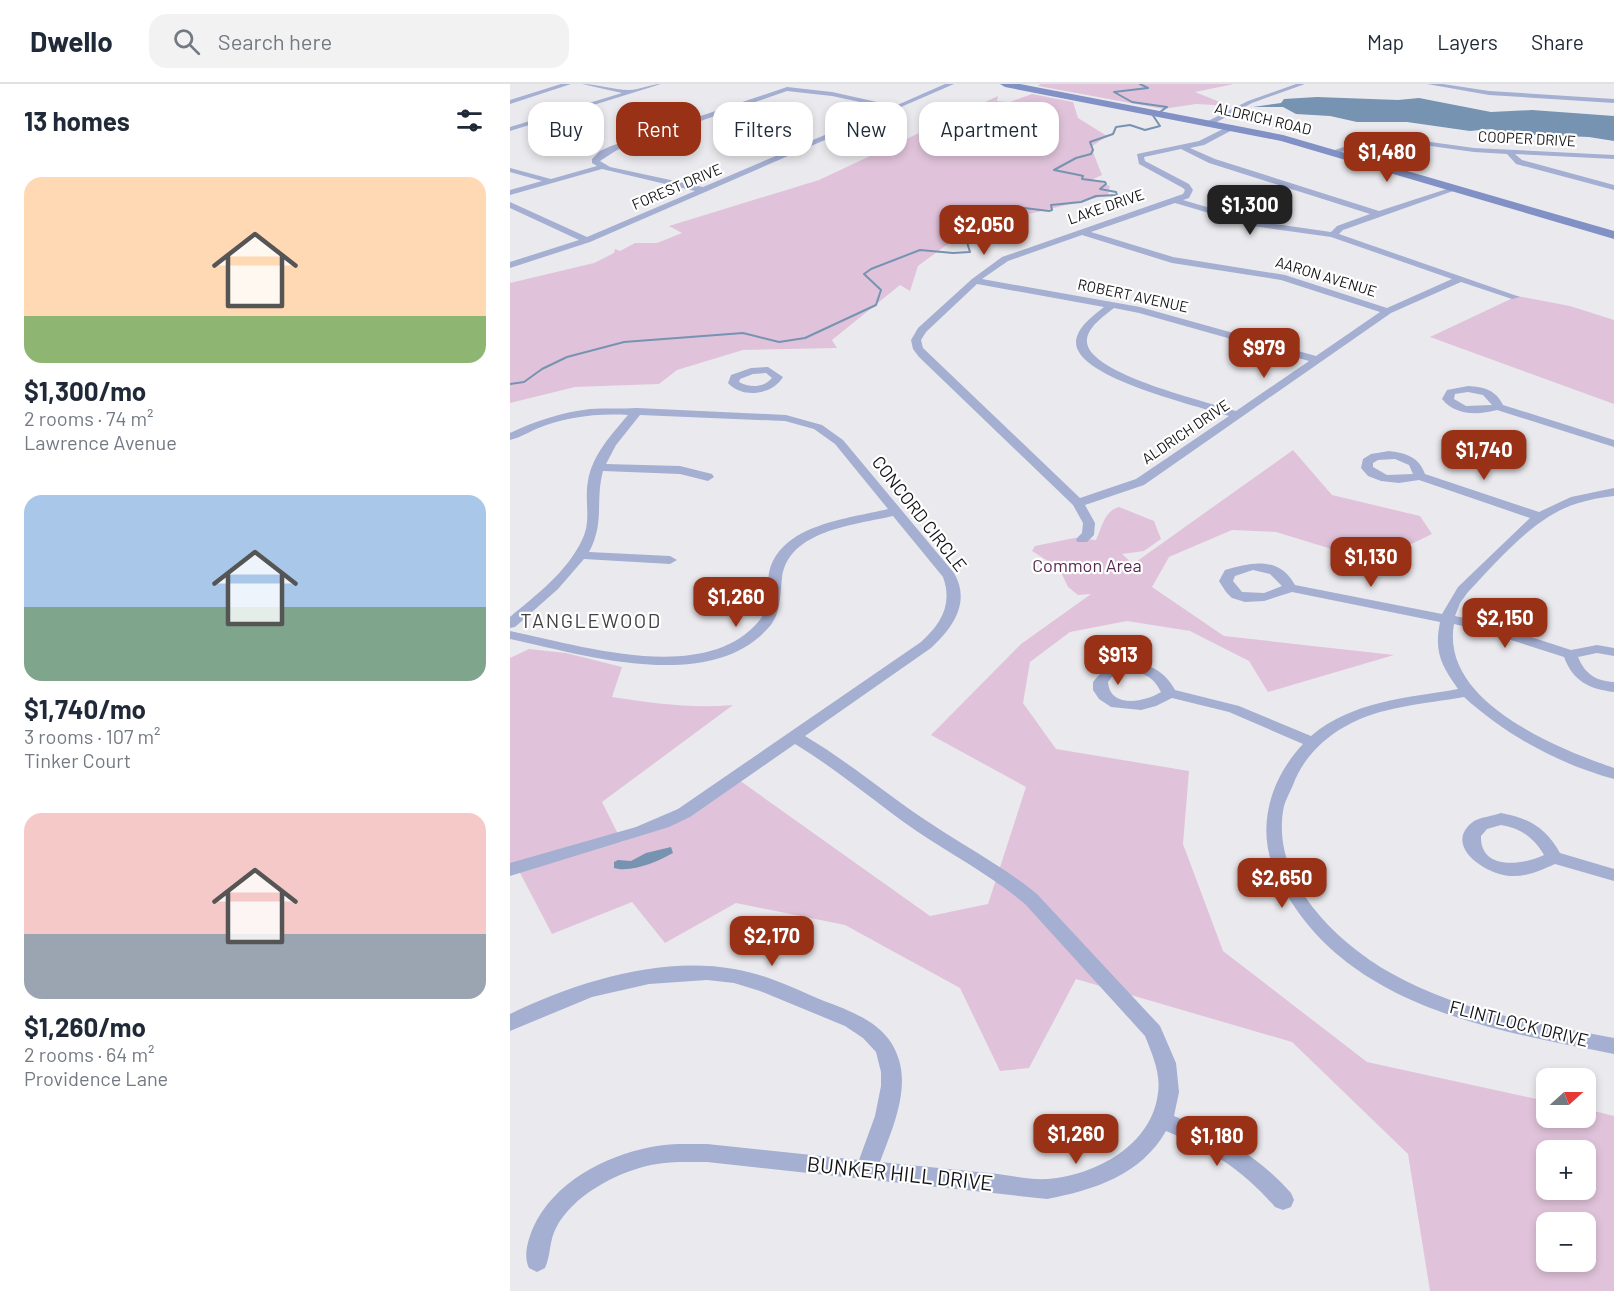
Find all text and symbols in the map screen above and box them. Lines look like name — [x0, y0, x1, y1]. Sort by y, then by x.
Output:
search box — [149, 14, 569, 68]
text: Dwello — [30, 24, 113, 58]
icon: search — [170, 25, 203, 58]
text: Search here — [218, 28, 332, 54]
text: Map — [1367, 29, 1404, 54]
text: Layers — [1437, 29, 1498, 54]
text: Share — [1531, 29, 1584, 54]
street label: ALDRICH ROAD — [1213, 98, 1313, 138]
chip: Buy — [528, 102, 604, 156]
chip: Rent — [616, 102, 701, 156]
chip: Filters — [713, 102, 813, 156]
chip: New — [825, 102, 907, 156]
chip: Apartment — [919, 102, 1059, 156]
icon: filters — [453, 104, 486, 137]
text: 13 homes — [24, 105, 130, 136]
street label: COOPER DRIVE — [1478, 126, 1576, 150]
pin: $1,480 — [1338, 132, 1436, 183]
text: $1,480 — [1358, 139, 1416, 163]
street label: FOREST DRIVE — [629, 159, 724, 213]
street label: LAKE DRIVE — [1065, 185, 1146, 228]
pin: $1,300 — [1201, 185, 1299, 236]
text: $1,300 — [1221, 192, 1279, 216]
pin: $2,050 — [935, 205, 1033, 256]
text: $2,050 — [954, 212, 1015, 236]
icon: home — [201, 216, 309, 324]
street label: AARON AVENUE — [1274, 252, 1379, 300]
street label: ROBERT AVENUE — [1076, 275, 1190, 316]
pin: $979 — [1228, 328, 1300, 379]
text: $979 — [1243, 335, 1285, 359]
text: $1,300/mo — [24, 375, 146, 406]
street label: ALDRICH DRIVE — [1138, 395, 1233, 467]
text: 2 rooms · 74 m² — [24, 406, 154, 430]
text: Lawrence Avenue — [24, 430, 177, 454]
pin: $1,740 — [1435, 430, 1533, 481]
text: $1,740 — [1455, 437, 1513, 461]
street label: CONCORD CIRCLE — [868, 451, 972, 576]
icon: home — [201, 534, 309, 642]
pin: $1,130 — [1322, 537, 1420, 588]
text: $1,130 — [1344, 544, 1398, 568]
park label: Common Area — [1032, 554, 1142, 576]
pin: $1,260 — [687, 577, 785, 628]
text: $1,260 — [707, 584, 765, 608]
pin: $2,150 — [1456, 598, 1554, 649]
text: $2,150 — [1476, 605, 1534, 629]
district label: TANGLEWOOD — [520, 608, 662, 632]
pin: $913 — [1082, 635, 1154, 686]
text: $913 — [1098, 642, 1138, 666]
text: $1,740/mo — [24, 693, 146, 724]
text: 3 rooms · 107 m² — [24, 724, 160, 748]
text: Tinker Court — [24, 748, 131, 772]
icon: home — [201, 852, 309, 960]
pin: $2,650 — [1233, 858, 1331, 909]
text: $2,650 — [1252, 865, 1312, 889]
pin: $2,170 — [723, 916, 821, 967]
text: $2,170 — [744, 923, 800, 947]
street label: FLINTLOCK DRIVE — [1447, 995, 1591, 1051]
text: $1,260/mo — [24, 1011, 146, 1042]
text: 2 rooms · 64 m² — [24, 1042, 154, 1066]
text: Providence Lane — [24, 1066, 168, 1090]
north arrow — [1536, 1068, 1596, 1128]
map controls — [1536, 1068, 1596, 1272]
pin: $1,260 — [1027, 1114, 1125, 1165]
pin: $1,180 — [1168, 1116, 1266, 1167]
text: $1,260 — [1047, 1121, 1105, 1145]
text: $1,180 — [1190, 1123, 1244, 1147]
button: + — [1536, 1140, 1596, 1200]
street label: BUNKER HILL DRIVE — [806, 1150, 994, 1195]
button: − — [1536, 1212, 1596, 1272]

